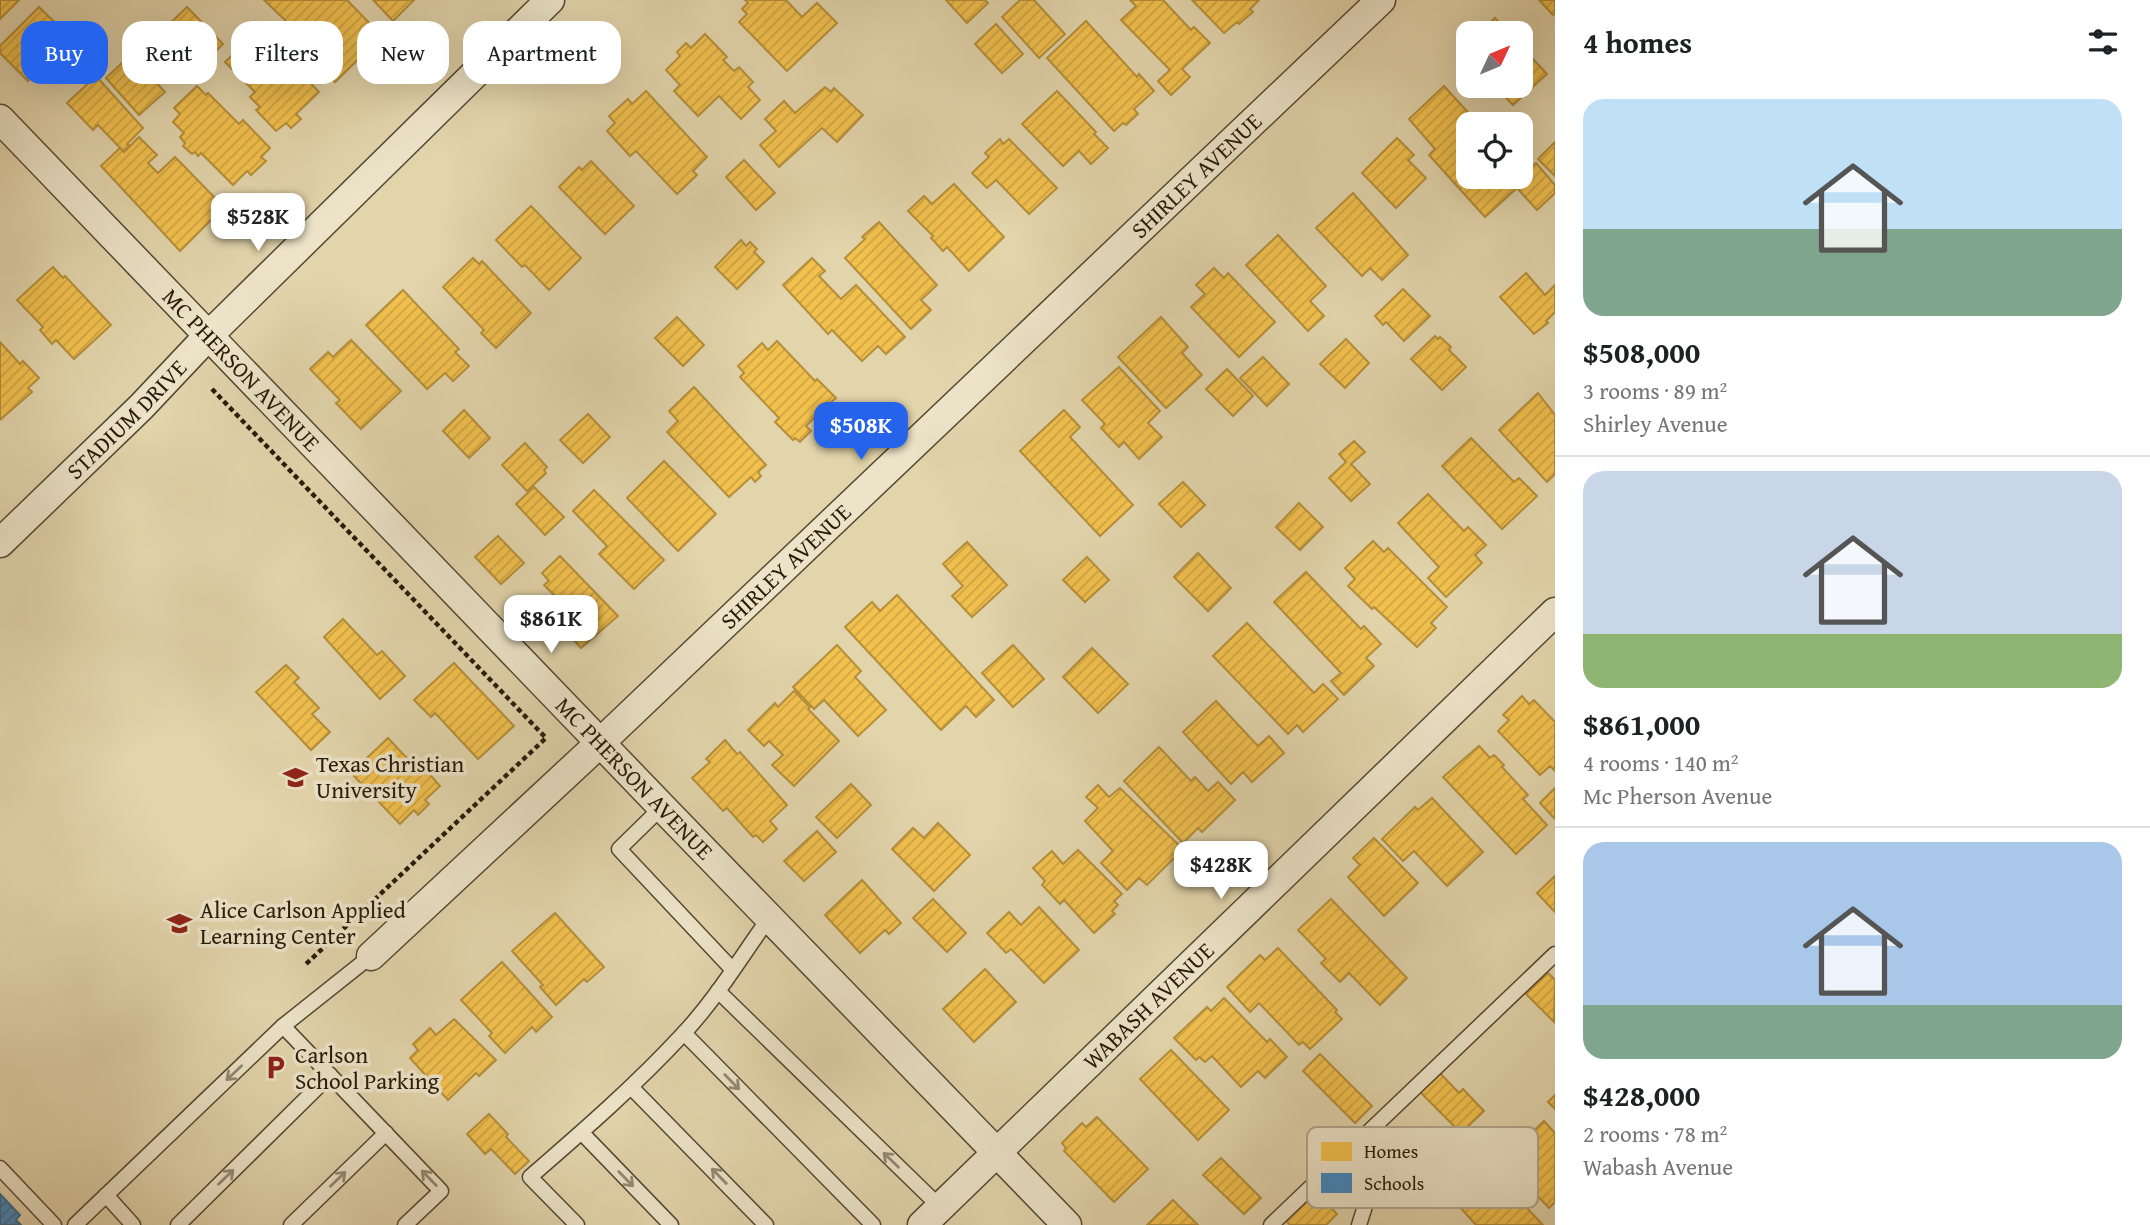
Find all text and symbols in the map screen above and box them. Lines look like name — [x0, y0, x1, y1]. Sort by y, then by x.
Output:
text: 4 homes — [1583, 20, 1692, 64]
chip: Buy — [21, 21, 108, 84]
chip: Rent — [122, 21, 217, 84]
chip: Filters — [231, 21, 343, 84]
chip: New — [357, 21, 449, 84]
chip: Apartment — [463, 21, 621, 84]
north arrow — [1456, 21, 1533, 98]
map controls — [1456, 21, 1533, 189]
icon: filters — [2084, 23, 2122, 61]
street label: SHIRLEY AVENUE — [1123, 105, 1269, 245]
button: locate — [1456, 112, 1533, 189]
icon: home — [1790, 145, 1916, 271]
pin: $528K — [209, 194, 307, 253]
text: $528K — [227, 199, 289, 232]
street label: MC PHERSON AVENUE — [155, 281, 328, 458]
text: $508,000 — [1583, 330, 1700, 374]
street label: STADIUM DRIVE — [59, 352, 194, 486]
text: 3 rooms · 89 m² — [1583, 374, 1727, 407]
pin: $508K — [812, 402, 910, 462]
text: Shirley Avenue — [1583, 407, 1728, 440]
text: $508K — [830, 408, 892, 441]
street label: SHIRLEY AVENUE — [713, 496, 858, 636]
icon: home — [1790, 517, 1916, 643]
pin: $861K — [502, 596, 600, 655]
text: $861K — [520, 601, 582, 634]
street label: MC PHERSON AVENUE — [548, 689, 721, 867]
text: $861,000 — [1583, 702, 1700, 746]
text: 4 rooms · 140 m² — [1583, 746, 1738, 779]
place label: Texas Christian University — [316, 747, 464, 806]
school or university icon: Texas Christian University — [282, 763, 310, 791]
text: Mc Pherson Avenue — [1583, 779, 1772, 812]
pin: $428K — [1172, 842, 1270, 901]
text: $428K — [1190, 847, 1252, 880]
icon: home — [1790, 888, 1916, 1014]
place label: Alice Carlson Applied Learning Center — [200, 893, 407, 952]
school or university icon: Alice Carlson Applied Learning Center — [166, 909, 194, 937]
street label: WABASH AVENUE — [1075, 934, 1221, 1077]
place label: Carlson School Parking — [295, 1038, 440, 1097]
parking icon: Carlson School Parking — [261, 1054, 289, 1082]
one-way arrow — [226, 1065, 243, 1082]
one-way arrow — [724, 1073, 741, 1090]
text: $428,000 — [1583, 1073, 1700, 1117]
text: 2 rooms · 78 m² — [1583, 1117, 1727, 1150]
legend — [1307, 1127, 1538, 1208]
text: Homes — [1364, 1137, 1418, 1165]
text: Wabash Avenue — [1583, 1150, 1733, 1183]
one-way arrow — [883, 1151, 900, 1168]
one-way arrow — [710, 1168, 727, 1185]
one-way arrow — [218, 1169, 235, 1186]
one-way arrow — [420, 1169, 437, 1186]
text: Schools — [1364, 1169, 1424, 1197]
one-way arrow — [618, 1170, 635, 1187]
one-way arrow — [329, 1171, 346, 1188]

